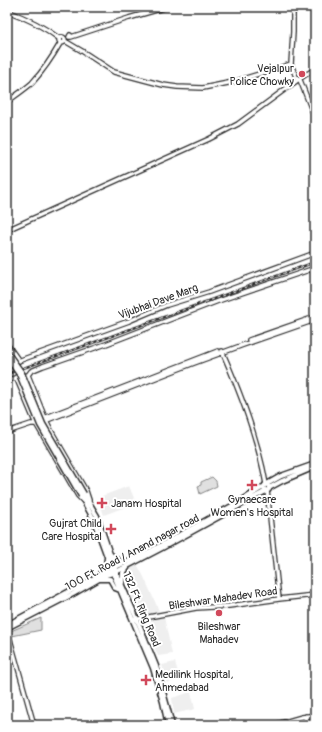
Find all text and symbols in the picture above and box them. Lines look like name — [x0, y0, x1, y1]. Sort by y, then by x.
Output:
place label: Vejalpur Police Chowky — [230, 62, 294, 88]
marker: Vejalpur Police Chowky — [297, 69, 307, 79]
street label: Vijubhai Dave Marg — [117, 281, 200, 322]
marker: Gynaecare Women's Hospital — [246, 479, 258, 491]
place label: Gynaecare Women's Hospital — [211, 493, 293, 519]
marker: Janam Hospital — [96, 497, 108, 509]
place label: Janam Hospital — [111, 497, 182, 510]
street label: 100 Ft. Road / Anand nagar road — [63, 512, 201, 593]
place label: Gujrat Child Care Hospital — [41, 517, 102, 543]
marker: Gujrat Child Care Hospital — [105, 523, 117, 535]
street label: 132 Ft. Ring Road — [120, 570, 163, 649]
street label: Bileshwar Mahadev Road — [168, 584, 278, 613]
marker: Bileshwar Mahadev — [214, 608, 224, 618]
place label: Bileshwar Mahadev — [198, 620, 240, 646]
place label: Medilink Hospital, Ahmedabad — [155, 668, 233, 694]
marker: Medilink Hospital, Ahmedabad — [140, 674, 152, 686]

